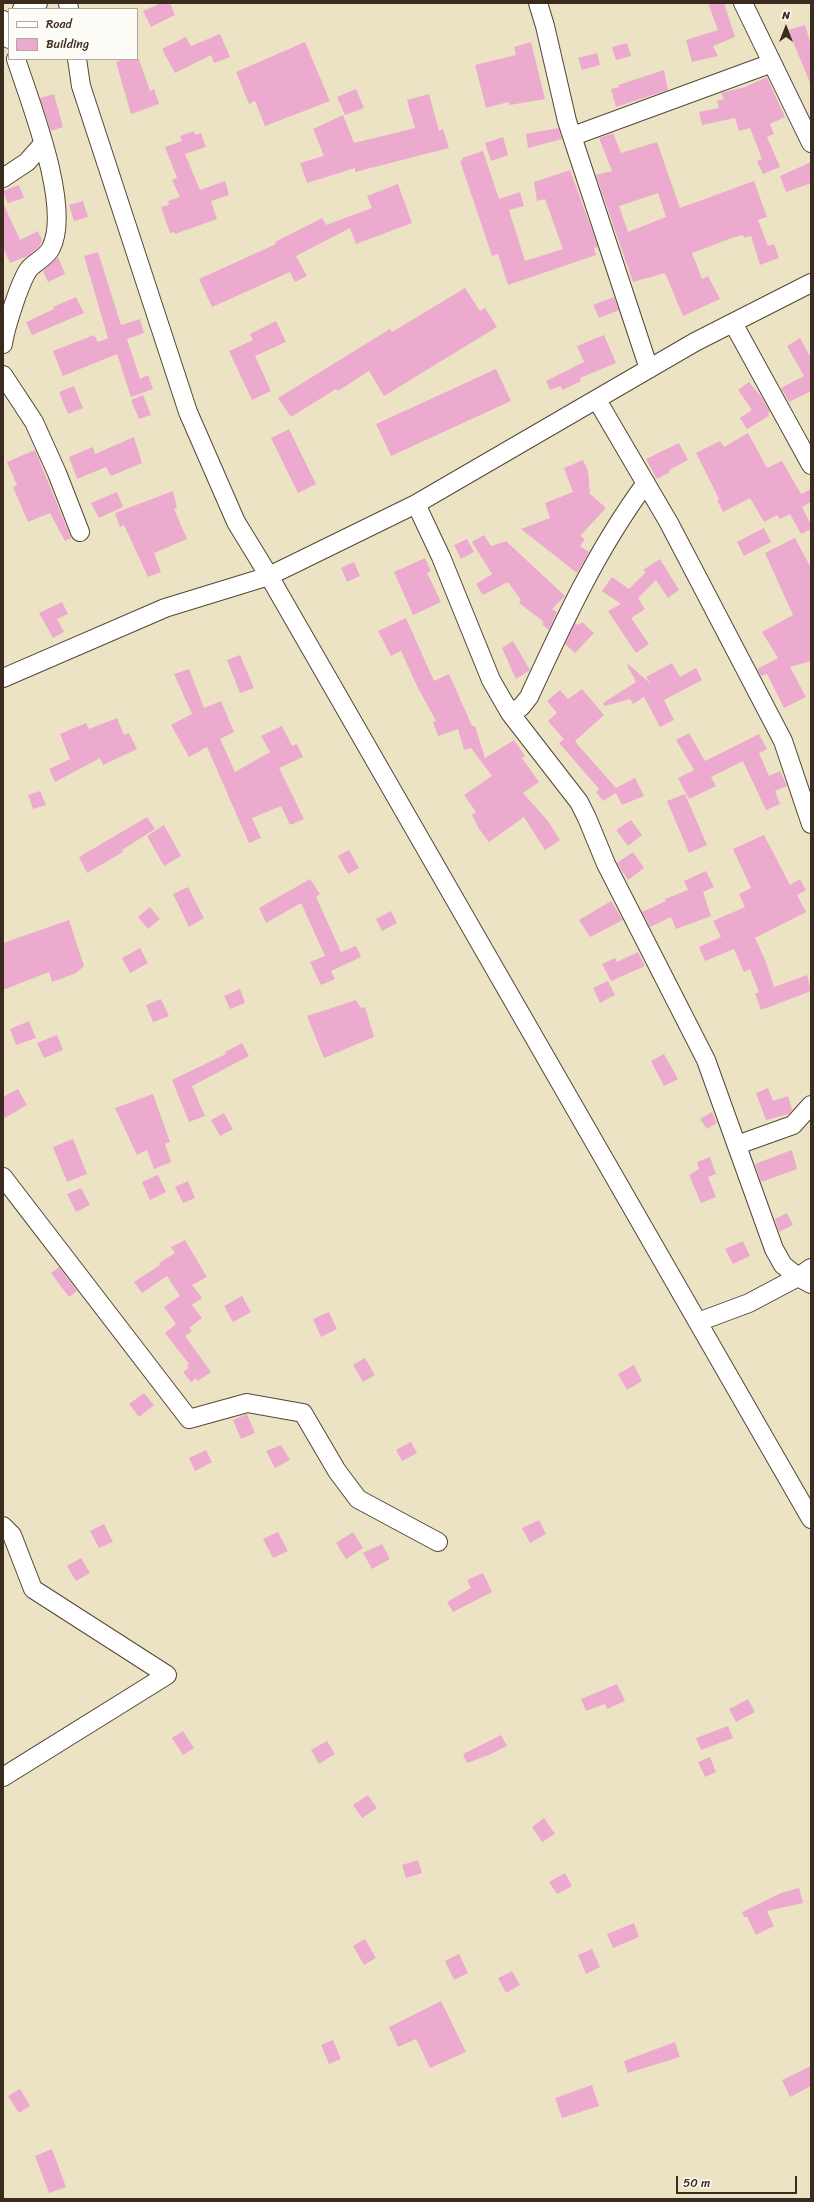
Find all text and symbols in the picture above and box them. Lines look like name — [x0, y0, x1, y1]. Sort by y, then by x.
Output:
text: N — [782, 6, 790, 25]
legend — [8, 8, 138, 60]
north arrow — [766, 8, 806, 48]
text: Road — [46, 13, 72, 35]
text: Building — [46, 33, 89, 55]
scale bar — [678, 2168, 799, 2194]
text: 50 m — [683, 2172, 710, 2194]

